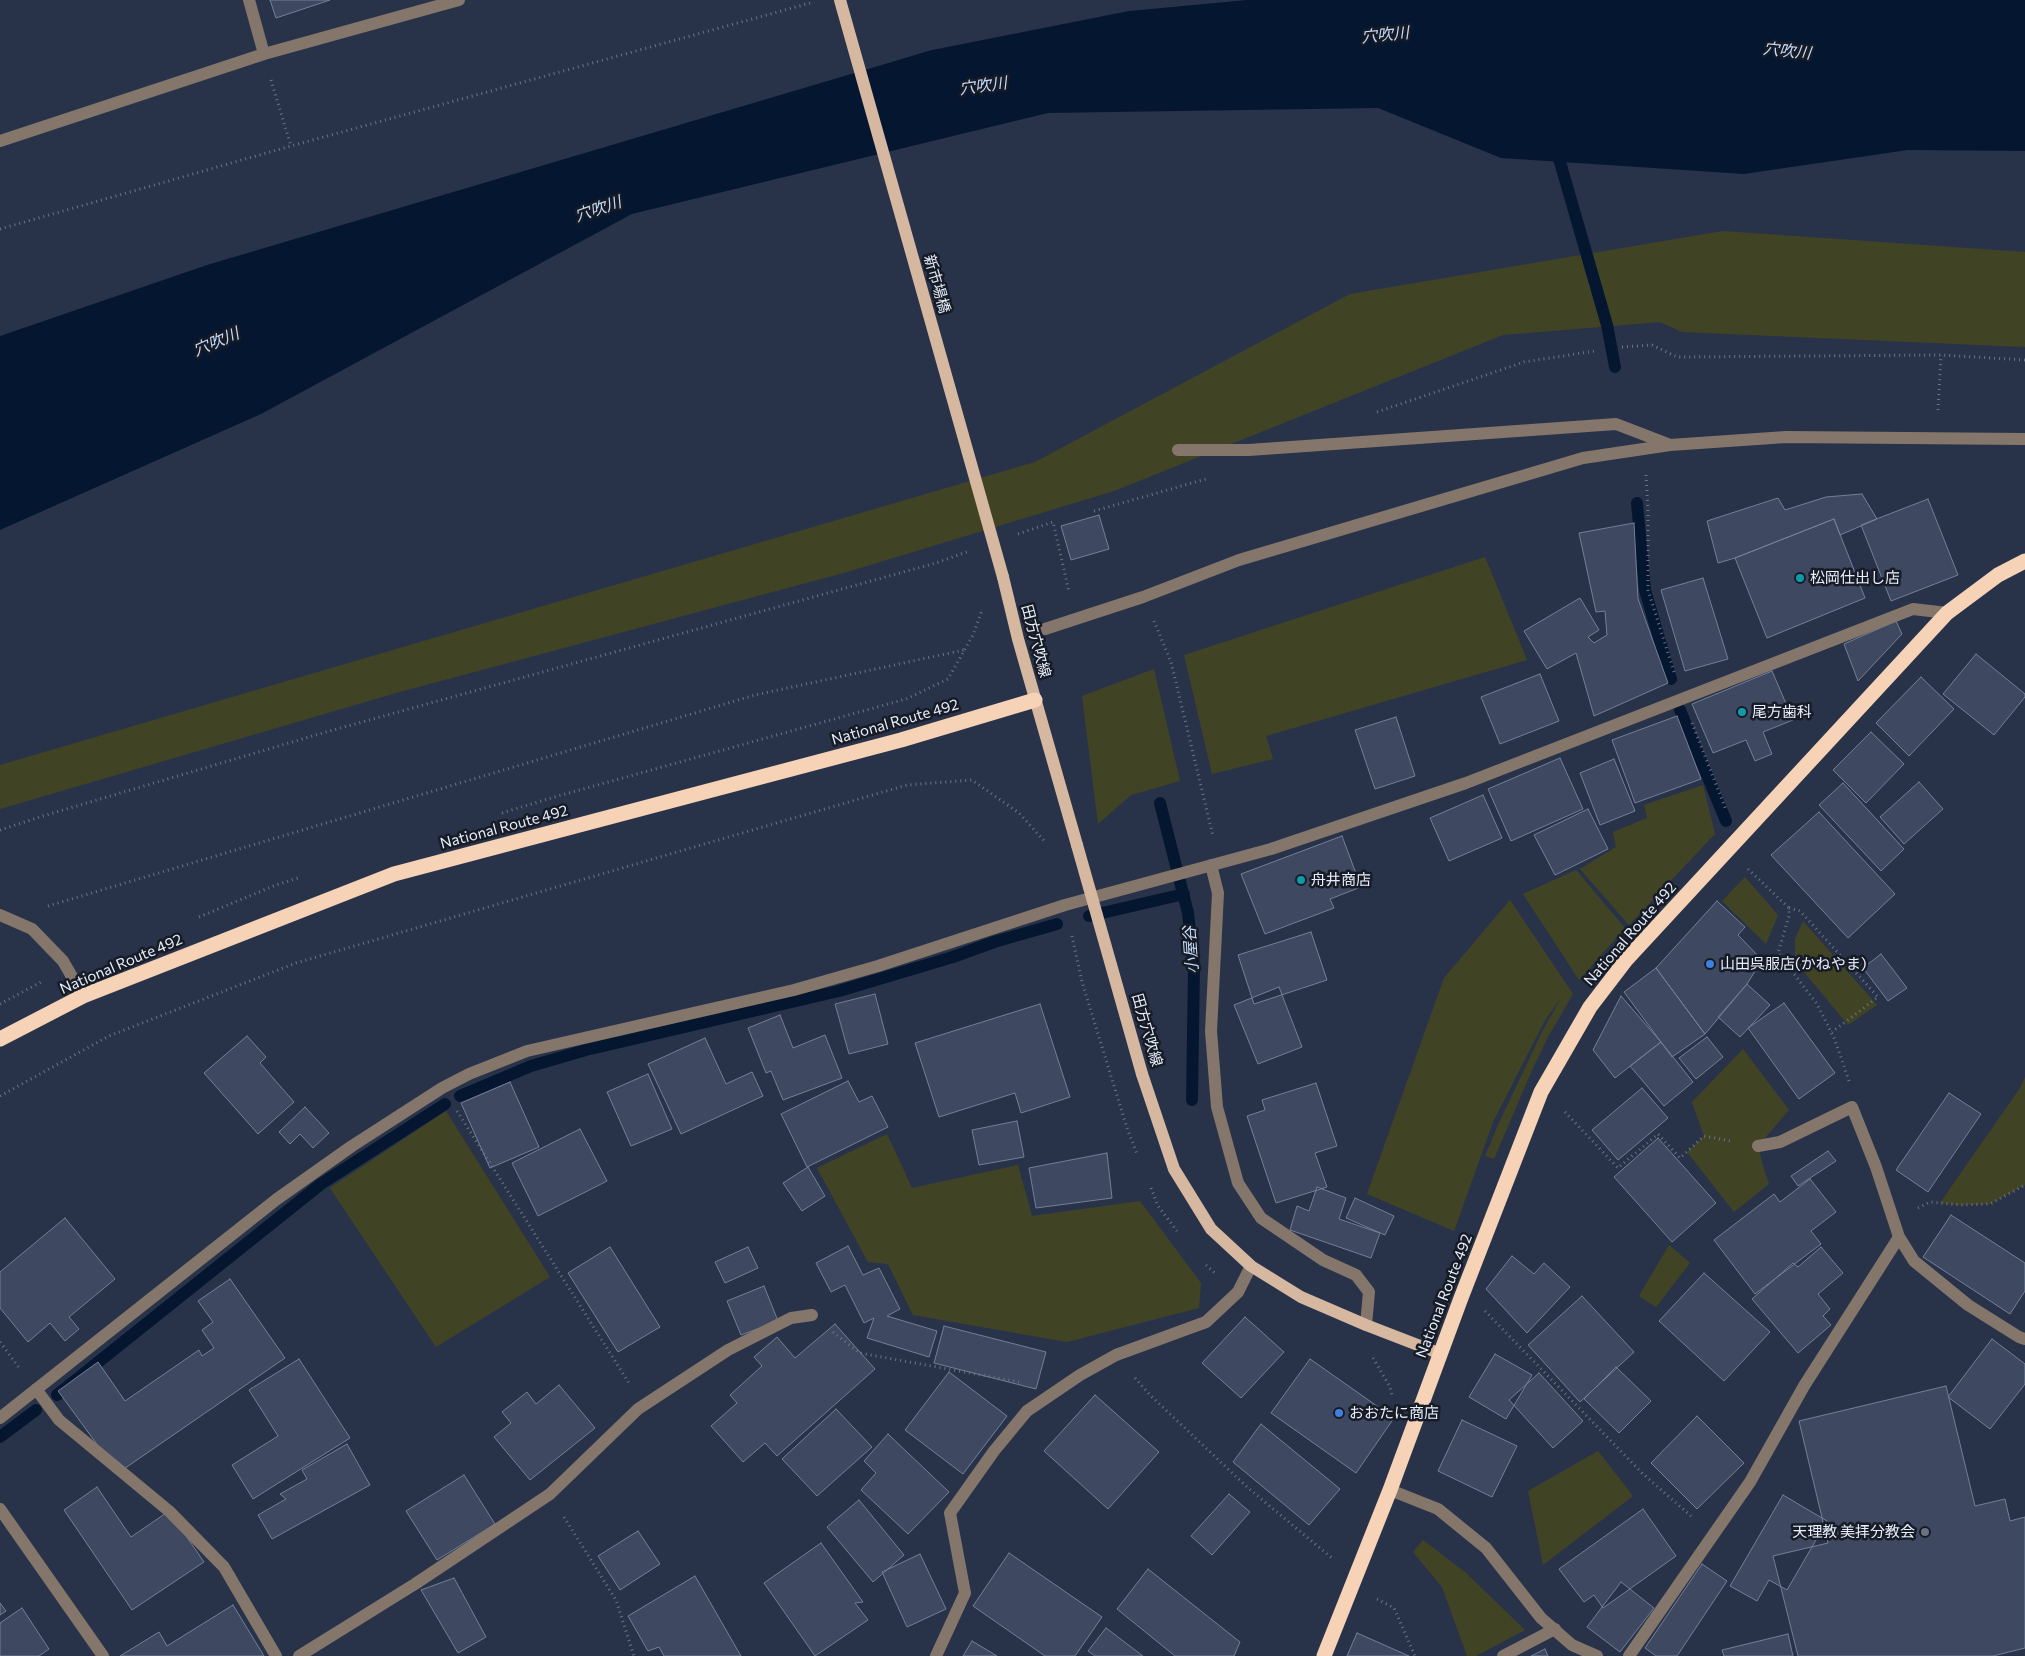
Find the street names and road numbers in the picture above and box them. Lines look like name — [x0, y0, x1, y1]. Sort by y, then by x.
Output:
street label: 新市場橋 — [920, 253, 954, 315]
street label: 田方穴吹線 — [1018, 602, 1054, 680]
street label: National Route 492 — [829, 695, 961, 749]
street label: National Route 492 — [438, 801, 570, 853]
street label: National Route 492 — [1580, 879, 1680, 989]
street label: National Route 492 — [57, 930, 185, 998]
street label: 田方穴吹線 — [1128, 991, 1166, 1069]
street label: National Route 492 — [1412, 1231, 1476, 1361]

